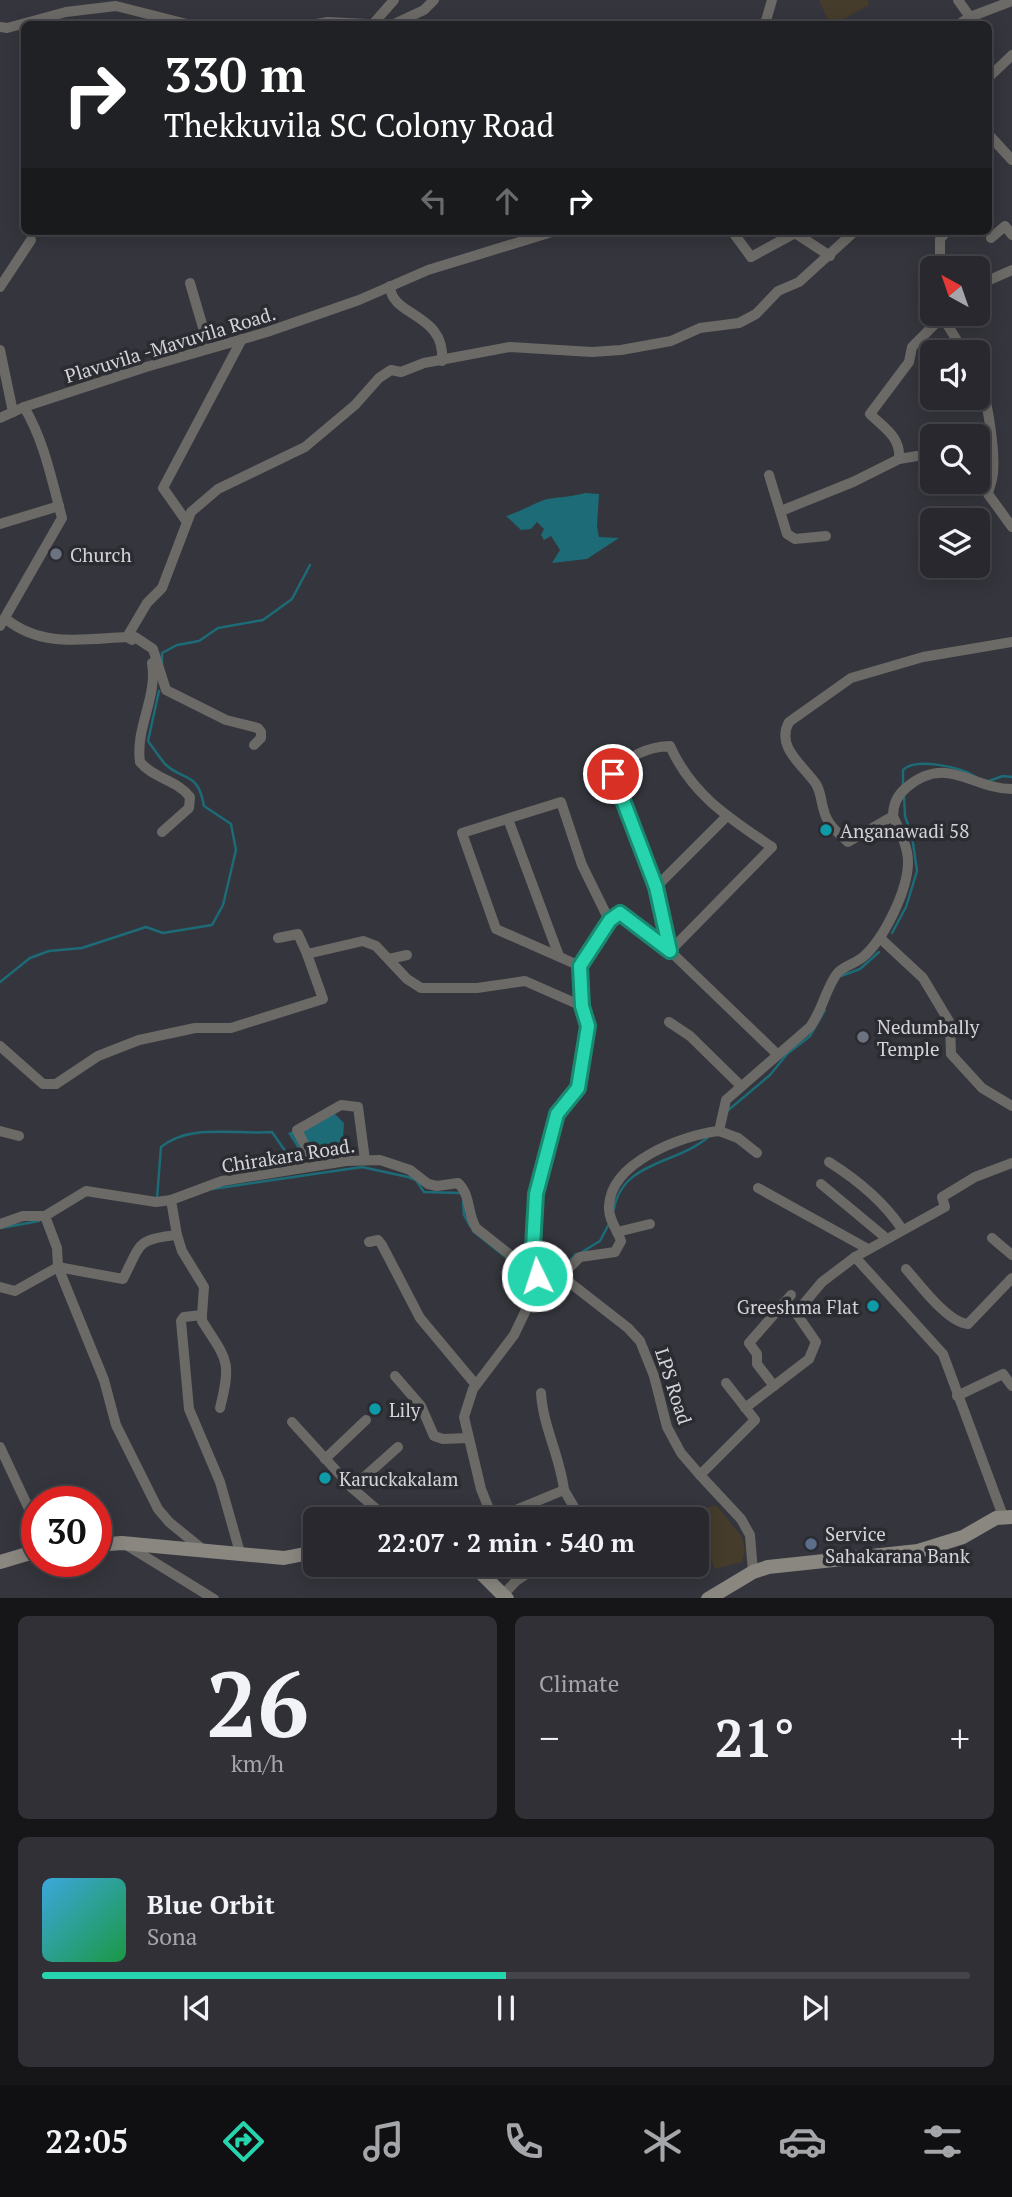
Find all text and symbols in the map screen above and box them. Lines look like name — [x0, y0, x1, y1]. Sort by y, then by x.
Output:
text: 330 m — [164, 41, 306, 106]
icon: right — [49, 49, 140, 140]
text: Thekkuvila SC Colony Road — [164, 104, 554, 146]
icon: left — [415, 182, 453, 220]
icon: ahead — [488, 182, 526, 220]
icon: right — [561, 182, 599, 220]
north arrow — [920, 256, 990, 326]
map controls — [920, 256, 990, 578]
street label: Plavuvila -Mavuvila Road. — [61, 300, 279, 388]
button: sound — [920, 340, 990, 410]
button: search — [920, 424, 990, 494]
button: layers — [920, 508, 990, 578]
place label: Church — [70, 542, 132, 567]
marker: Church — [48, 546, 64, 562]
pin — [583, 744, 643, 804]
icon: arrive — [594, 755, 632, 793]
place label: Anganawadi 58 — [840, 818, 969, 843]
marker: Anganawadi 58 — [818, 822, 834, 838]
place label: Nedumbally Temple — [877, 1014, 980, 1061]
marker: Nedumbally Temple — [855, 1029, 871, 1045]
street label: Chirakara Road. — [220, 1132, 356, 1178]
position arrow — [500, 1239, 574, 1313]
place label: Greeshma Flat — [737, 1294, 859, 1319]
marker: Greeshma Flat — [865, 1298, 881, 1314]
street label: LPS Road — [650, 1345, 698, 1428]
place label: Lily — [389, 1397, 421, 1422]
marker: Lily — [367, 1401, 383, 1417]
place label: Karuckakalam — [339, 1466, 459, 1491]
marker: Karuckakalam — [317, 1470, 333, 1486]
speed limit sign: 30 — [21, 1486, 112, 1577]
place label: Service Sahakarana Bank — [825, 1521, 970, 1568]
text: 22:07 · 2 min · 540 m — [377, 1525, 635, 1559]
marker: Service Sahakarana Bank — [803, 1536, 819, 1552]
text: 26 — [206, 1642, 309, 1763]
text: Climate — [539, 1668, 619, 1699]
text: 21° — [714, 1703, 795, 1772]
text: − — [539, 1713, 559, 1763]
text: + — [950, 1713, 970, 1763]
text: km/h — [231, 1748, 284, 1779]
text: Blue Orbit — [147, 1887, 275, 1921]
text: Sona — [147, 1921, 197, 1952]
icon: previous — [178, 1989, 216, 2027]
icon: pause — [487, 1989, 525, 2027]
icon: next — [796, 1989, 834, 2027]
icon: directions — [219, 2117, 268, 2166]
icon: music — [359, 2117, 408, 2166]
icon: phone — [499, 2117, 548, 2166]
icon: climate — [638, 2117, 687, 2166]
icon: car — [778, 2117, 827, 2166]
icon: filters — [918, 2117, 967, 2166]
text: 22:05 — [45, 2120, 129, 2162]

